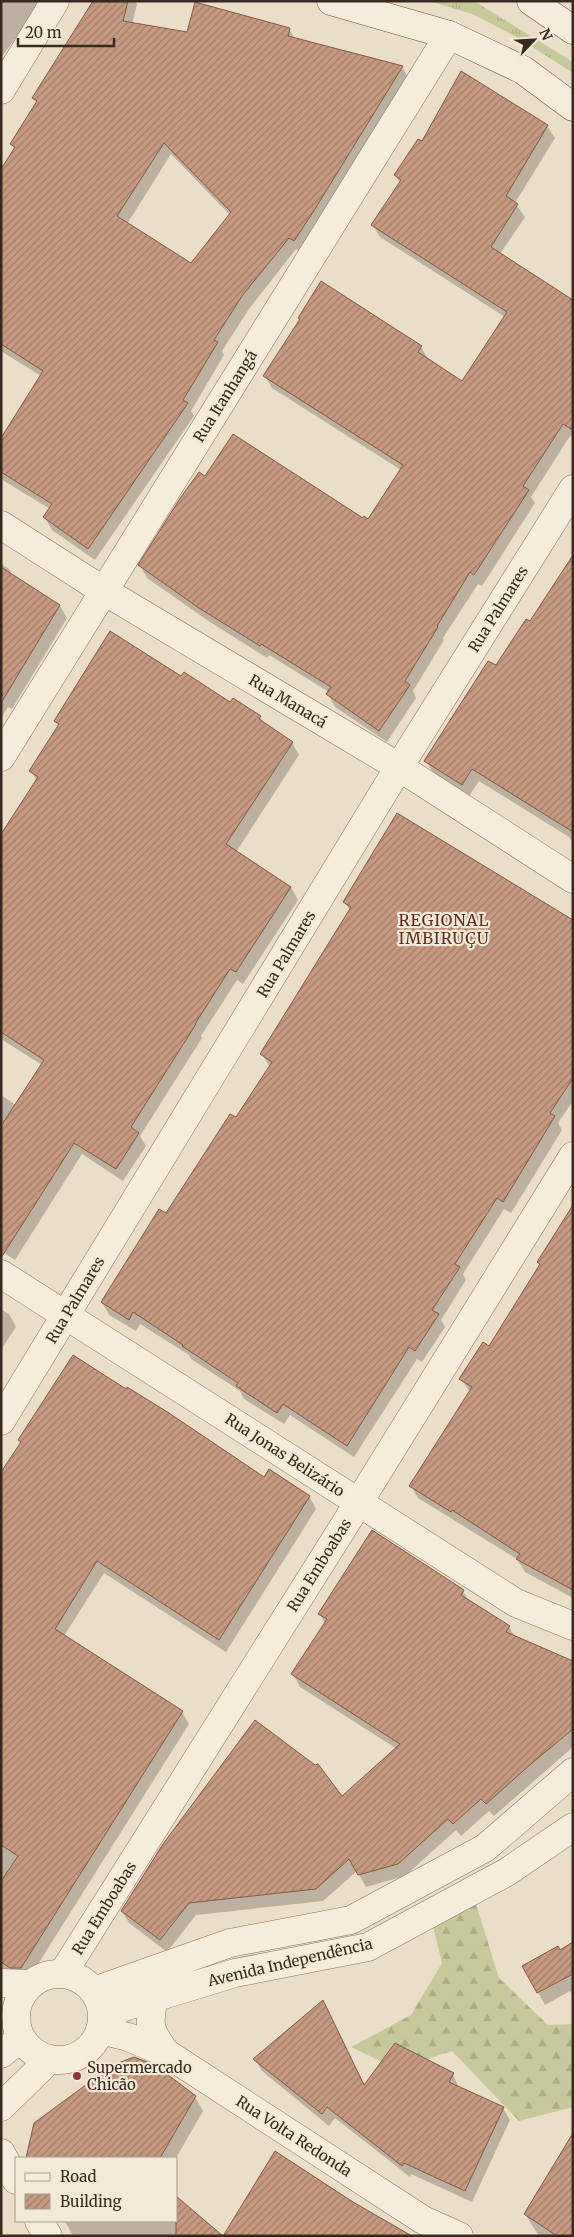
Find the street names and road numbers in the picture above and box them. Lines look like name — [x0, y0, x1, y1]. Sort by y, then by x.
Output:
street label: Rua Itanhangá — [189, 346, 261, 446]
street label: Rua Palmares — [464, 562, 532, 656]
street label: Rua Manacá — [245, 670, 331, 732]
street label: Rua Palmares — [253, 907, 319, 1001]
street label: Rua Palmares — [42, 1253, 108, 1347]
street label: Rua Jonas Belizário — [222, 1409, 349, 1501]
street label: Rua Emboabas — [283, 1515, 355, 1615]
street label: Rua Emboabas — [68, 1858, 140, 1958]
street label: Avenida Independência — [205, 1934, 374, 1990]
street label: Rua Volta Redonda — [232, 2091, 356, 2181]

